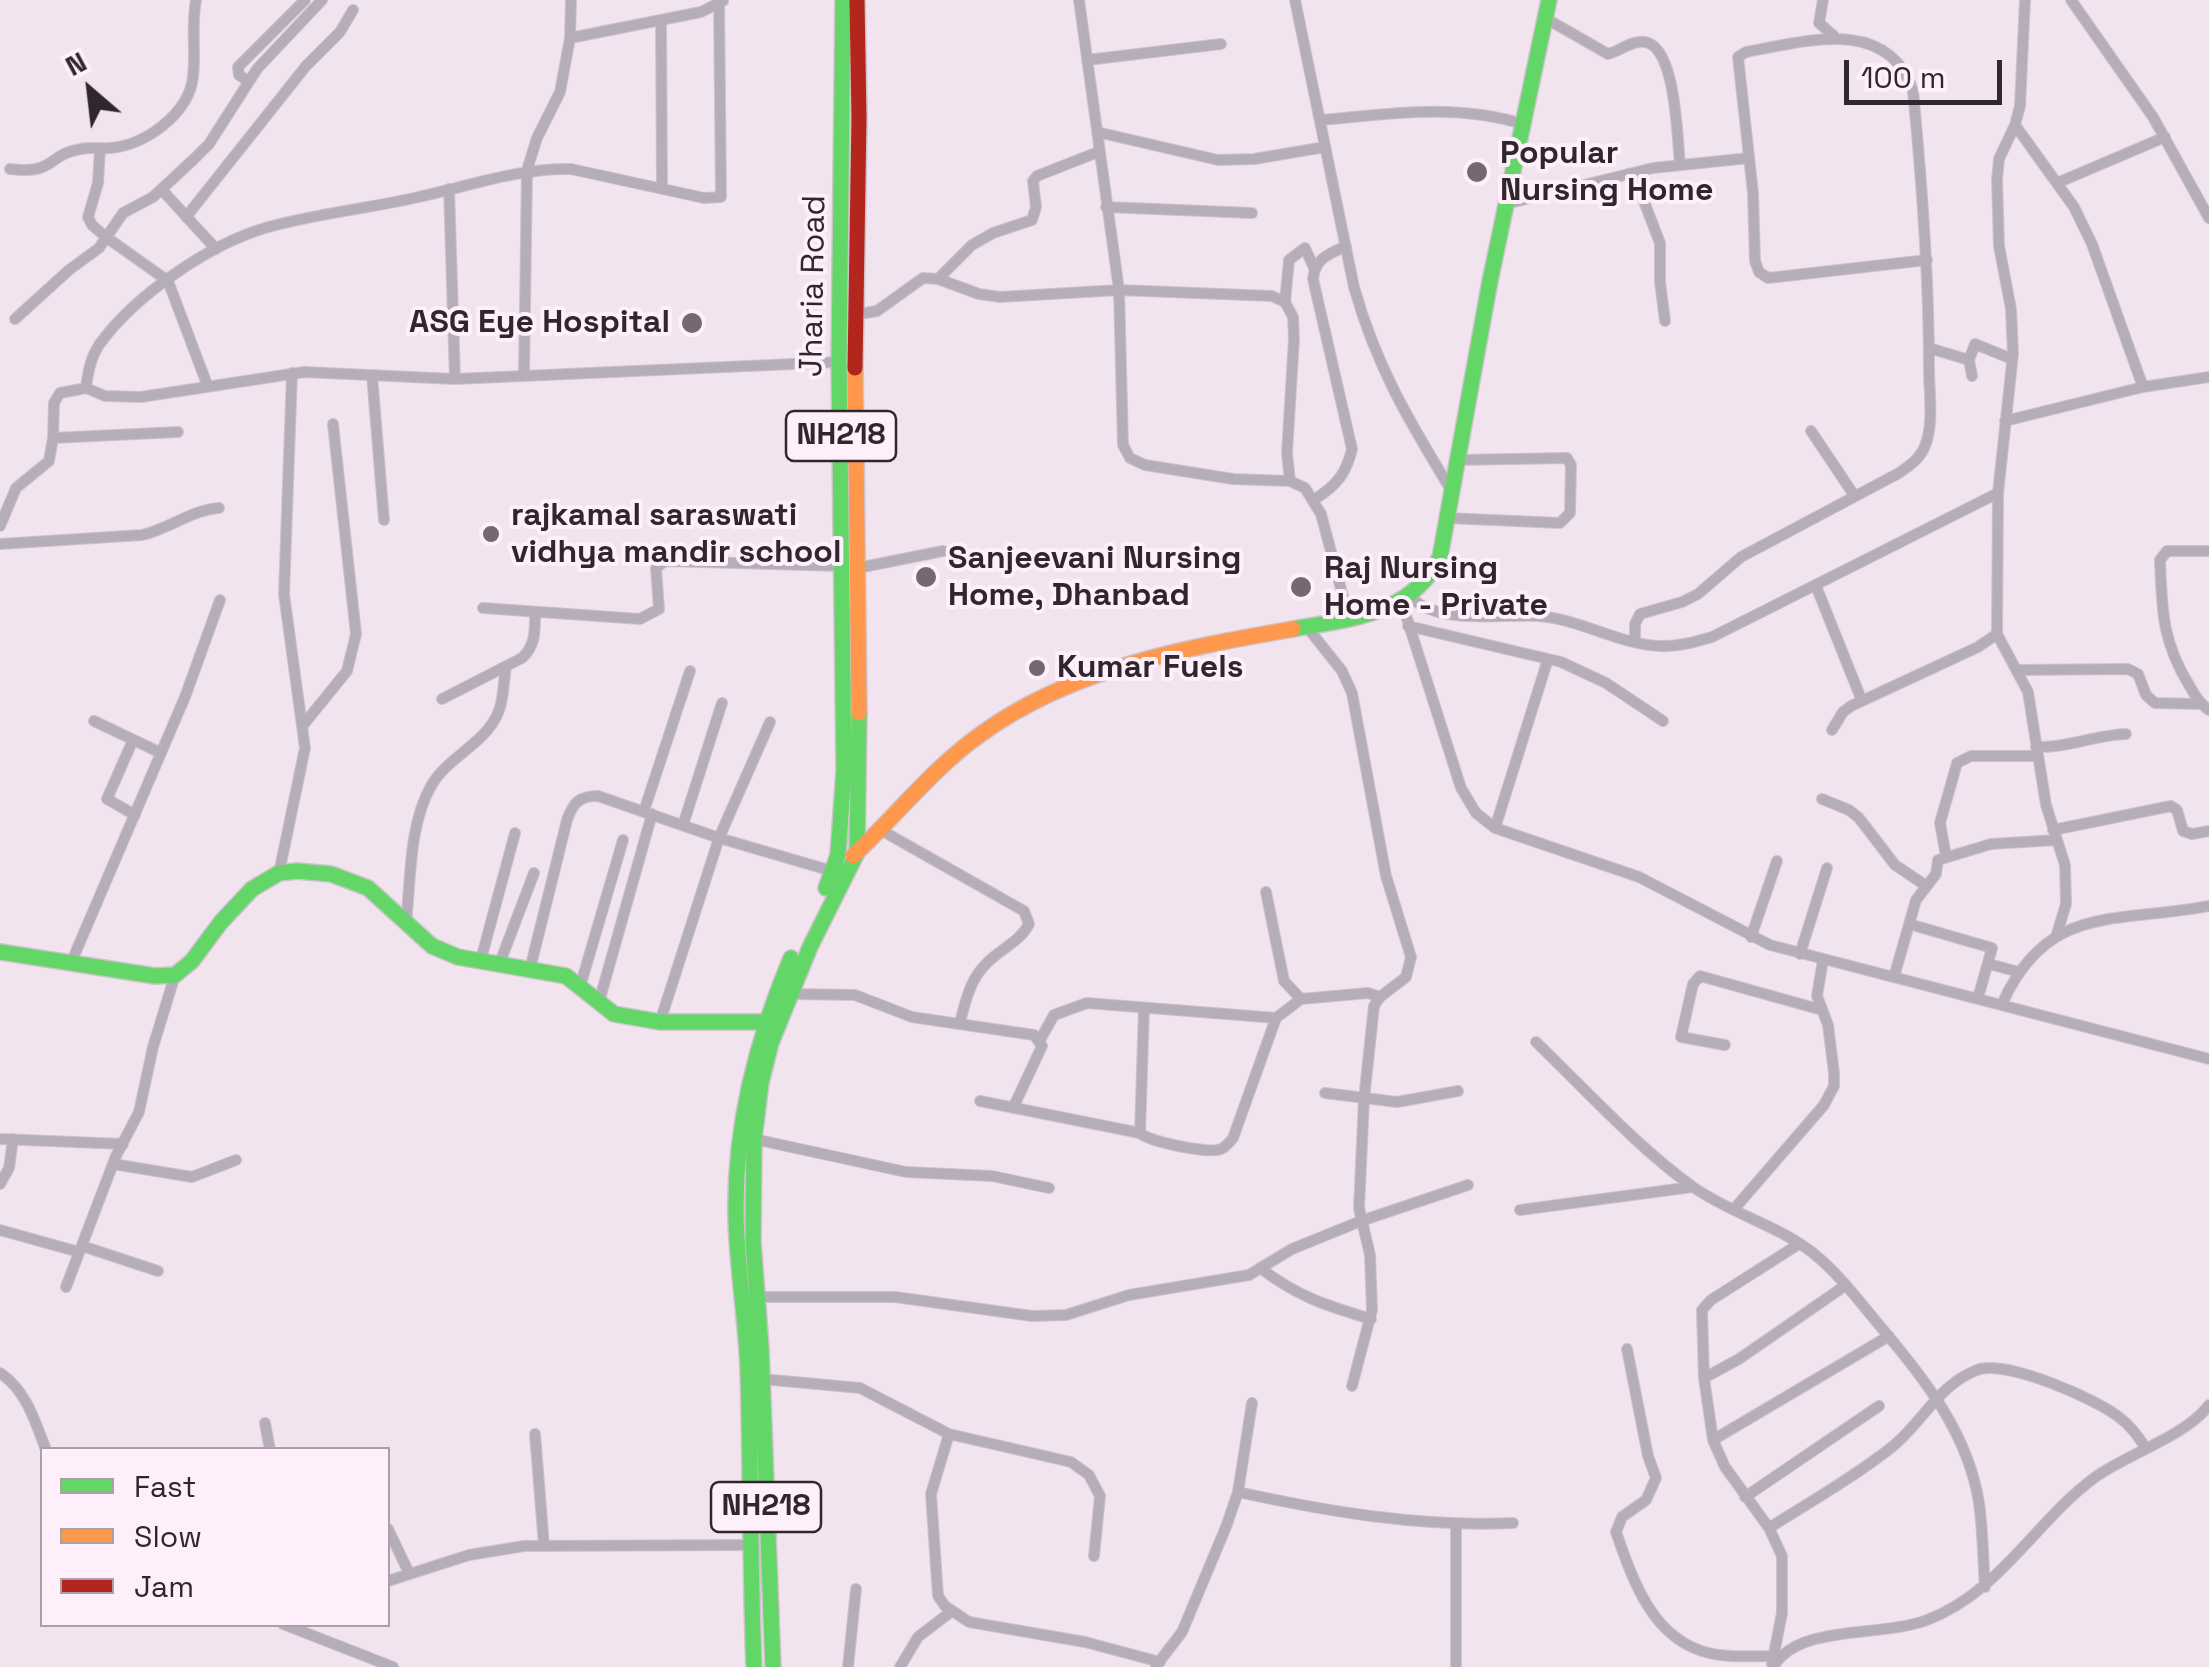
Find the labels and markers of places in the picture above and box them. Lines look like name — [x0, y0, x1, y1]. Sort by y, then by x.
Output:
place label: Popular Nursing Home — [1500, 135, 1713, 210]
marker: Popular Nursing Home — [1464, 159, 1490, 185]
place label: ASG Eye Hospital — [409, 304, 670, 342]
marker: ASG Eye Hospital — [679, 310, 705, 336]
place label: rajkamal saraswati vidhya mandir school — [511, 497, 841, 572]
marker: rajkamal saraswati vidhya mandir school — [480, 523, 502, 545]
place label: Sanjeevani Nursing Home, Dhanbad — [948, 540, 1242, 615]
place label: Raj Nursing Home - Private — [1324, 550, 1548, 625]
marker: Sanjeevani Nursing Home, Dhanbad — [913, 564, 939, 590]
marker: Raj Nursing Home - Private — [1288, 574, 1314, 600]
place label: Kumar Fuels — [1057, 649, 1244, 687]
marker: Kumar Fuels — [1026, 657, 1048, 679]

